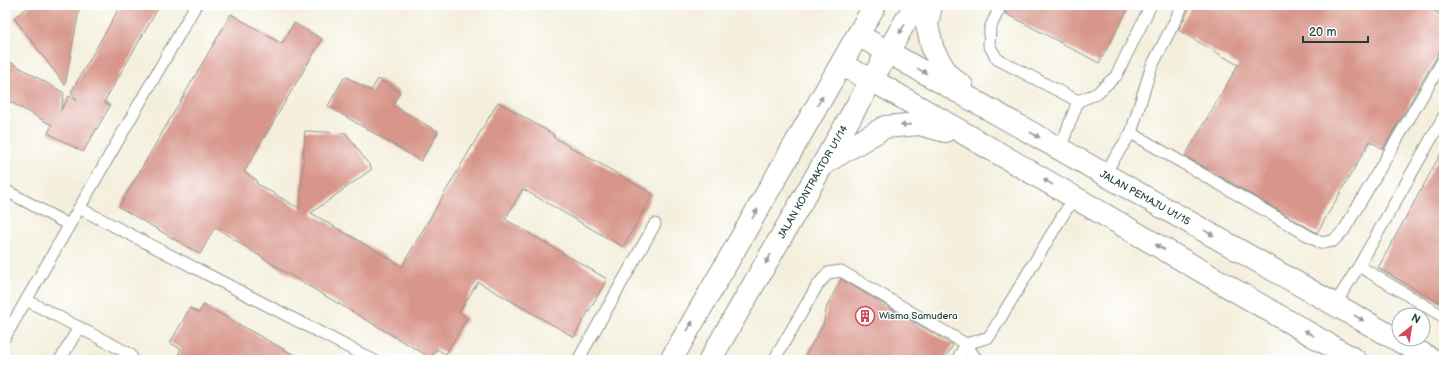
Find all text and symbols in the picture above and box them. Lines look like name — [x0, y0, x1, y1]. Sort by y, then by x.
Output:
scale bar — [1303, 18, 1368, 44]
one-way arrow — [898, 23, 905, 34]
text: 20 m — [1309, 25, 1336, 40]
one-way arrow — [916, 68, 928, 75]
one-way arrow — [817, 95, 824, 107]
one-way arrow — [900, 121, 912, 128]
street label: JALAN KONTRAKTOR U1/14 — [776, 123, 850, 241]
one-way arrow — [1029, 132, 1041, 139]
street label: JALAN PEMAJU U1/15 — [1098, 168, 1192, 228]
one-way arrow — [1042, 179, 1053, 186]
one-way arrow — [752, 208, 759, 220]
one-way arrow — [1203, 230, 1215, 237]
one-way arrow — [1154, 244, 1166, 251]
one-way arrow — [765, 253, 772, 265]
building icon: Wisma Samudera — [854, 305, 876, 327]
north arrow — [1391, 307, 1431, 347]
place label: Wisma Samudera — [879, 310, 958, 322]
text: N — [1409, 311, 1423, 326]
one-way arrow — [1353, 314, 1365, 321]
one-way arrow — [687, 320, 694, 332]
one-way arrow — [1303, 330, 1315, 337]

